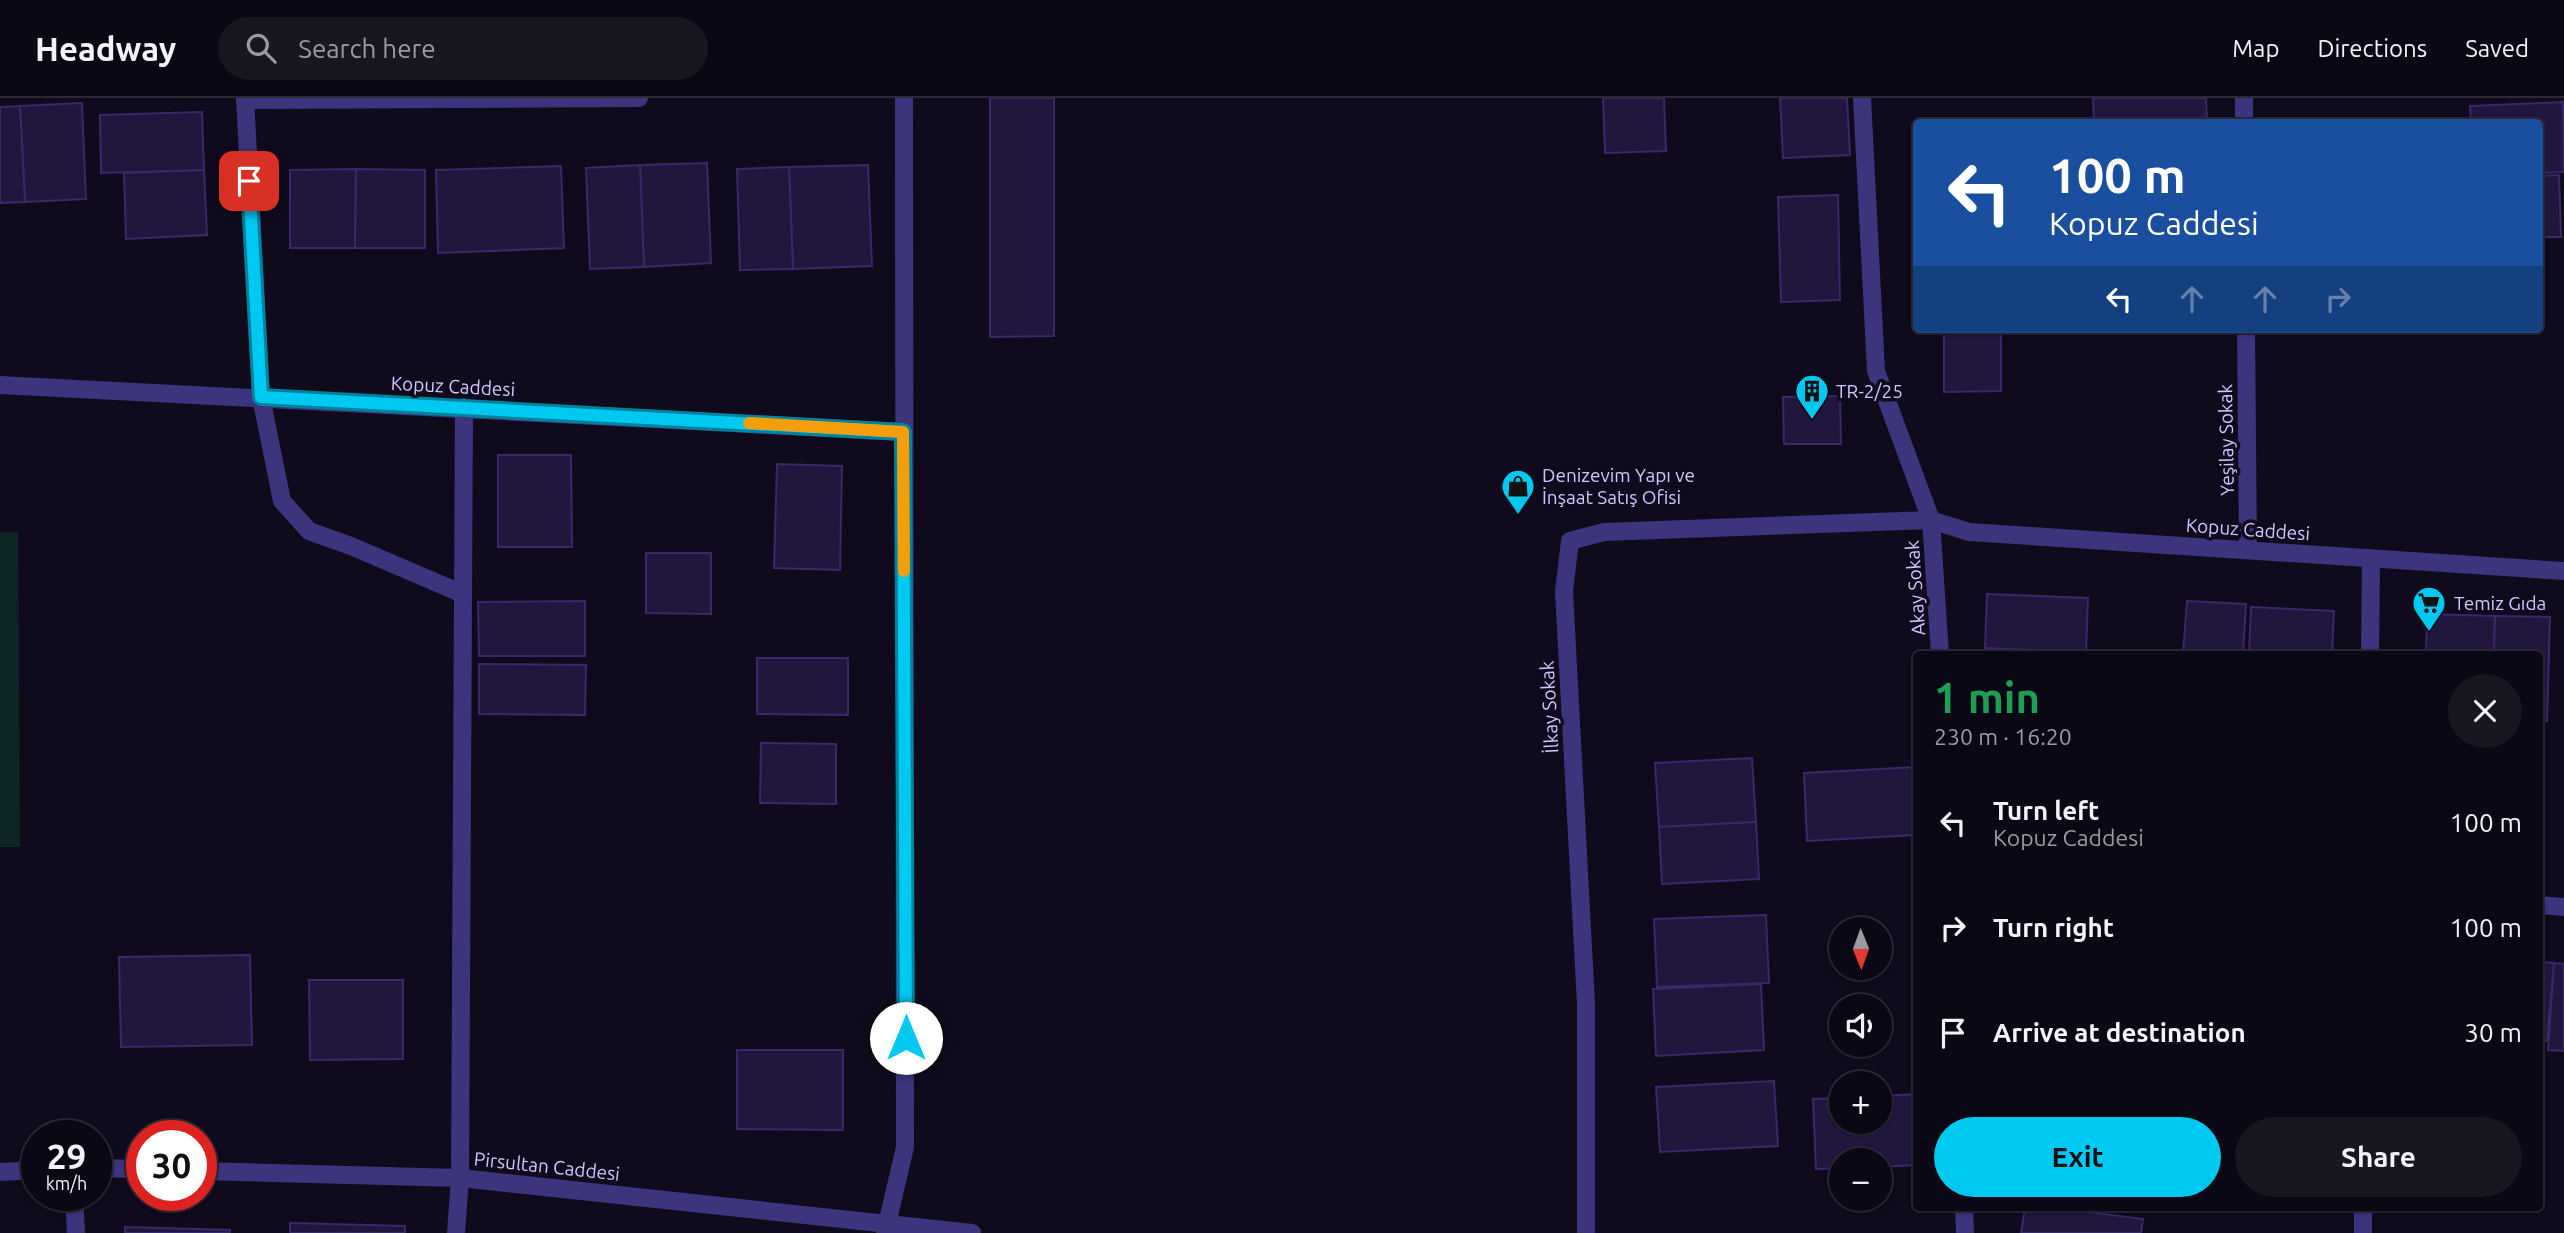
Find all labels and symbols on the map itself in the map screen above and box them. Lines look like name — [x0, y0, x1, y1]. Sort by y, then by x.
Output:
pin — [219, 151, 279, 211]
street label: Kopuz Caddesi — [390, 372, 516, 400]
building icon: TR-2/25 — [1793, 372, 1831, 421]
place label: TR-2/25 — [1836, 380, 1903, 402]
street label: Yeşilay Sokak — [2214, 384, 2238, 496]
place label: Denizevim Yapı ve İnşaat Satış Ofisi — [1542, 464, 1695, 508]
shop icon: Denizevim Yapı ve İnşaat Satış Ofisi — [1499, 467, 1537, 516]
street label: Kopuz Caddesi — [2185, 514, 2311, 544]
street label: Akay Sokak — [1901, 539, 1929, 636]
supermarket icon: Temiz Gıda — [2410, 584, 2448, 633]
place label: Temiz Gıda — [2454, 592, 2546, 614]
street label: İlkay Sokak — [1536, 660, 1562, 754]
north arrow — [1829, 917, 1892, 980]
position arrow — [869, 1001, 943, 1075]
speed limit sign: 30 — [126, 1120, 217, 1211]
street label: Pirsultan Caddesi — [473, 1147, 621, 1185]

